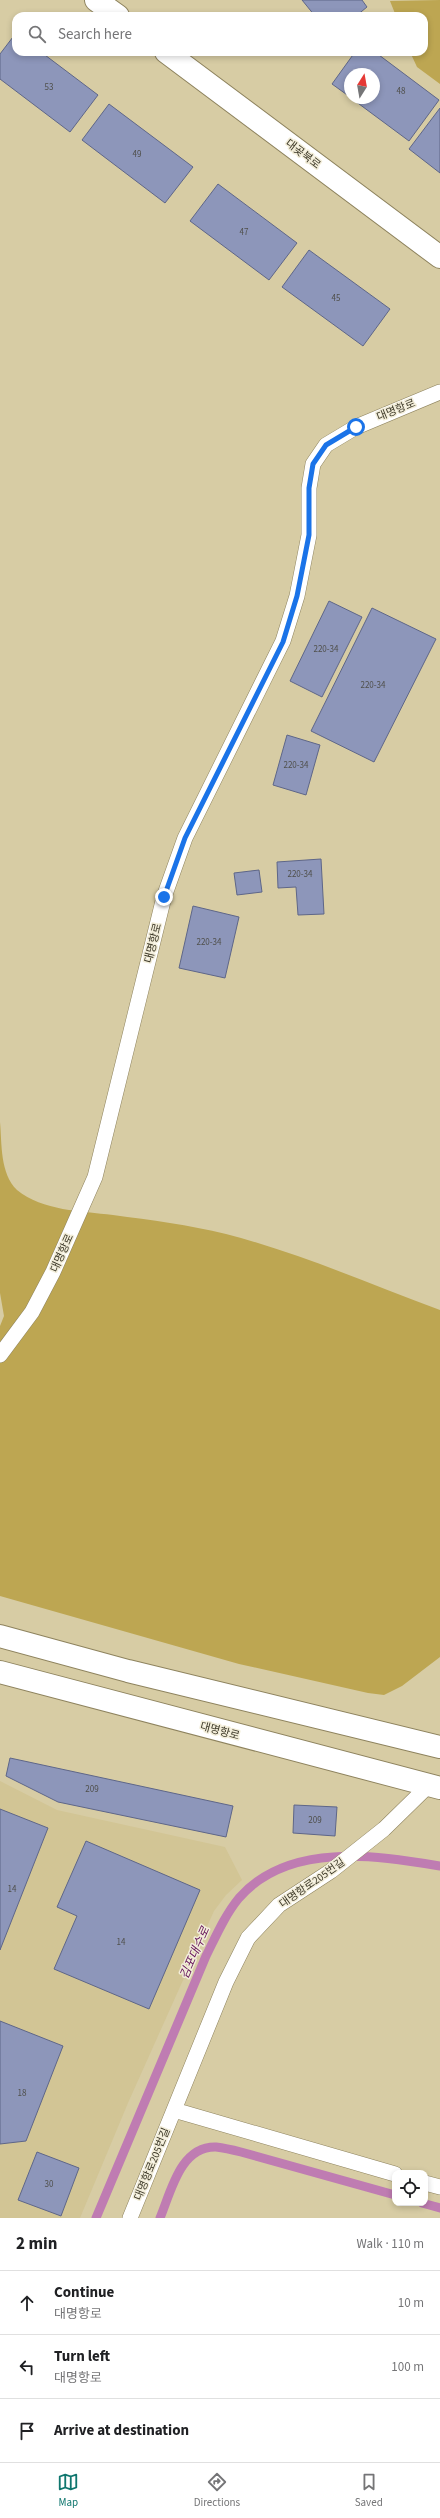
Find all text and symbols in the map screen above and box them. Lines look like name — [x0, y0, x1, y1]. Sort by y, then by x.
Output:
search box — [12, 12, 428, 56]
icon: search — [26, 23, 48, 45]
text: Search here — [58, 24, 132, 45]
north arrow — [344, 68, 380, 104]
house number: 53 — [45, 81, 54, 94]
house number: 48 — [397, 85, 406, 98]
street label: 대곶북로 — [282, 136, 324, 172]
house number: 49 — [133, 148, 142, 161]
house number: 47 — [240, 226, 249, 239]
house number: 45 — [332, 292, 341, 305]
street label: 대명항로 — [374, 395, 418, 425]
route start — [347, 418, 365, 436]
house number: 220-34 — [313, 643, 339, 656]
house number: 220-34 — [360, 679, 386, 692]
house number: 220-34 — [283, 759, 309, 772]
house number: 220-34 — [287, 868, 313, 881]
route end — [155, 888, 173, 906]
street label: 대명항로 — [141, 922, 165, 964]
house number: 220-34 — [196, 936, 222, 949]
street label: 대명항로 — [47, 1231, 77, 1275]
street label: 대명항로 — [199, 1719, 241, 1743]
house number: 209 — [85, 1783, 99, 1796]
house number: 209 — [308, 1814, 322, 1827]
street label: 대명항로205번길 — [276, 1855, 348, 1911]
house number: 14 — [8, 1883, 17, 1896]
water label: 김포대수로 — [176, 1923, 214, 1982]
house number: 14 — [117, 1936, 126, 1949]
house number: 18 — [18, 2087, 27, 2100]
street label: 대명항로205번길 — [131, 2125, 173, 2203]
map controls — [392, 2170, 428, 2206]
button: locate — [392, 2170, 428, 2206]
house number: 30 — [45, 2178, 54, 2191]
text: 2 min — [16, 2232, 57, 2256]
text: Walk · 110 m — [356, 2235, 424, 2253]
text: Continue — [54, 2282, 114, 2303]
icon: ahead — [16, 2292, 38, 2314]
text: 10 m — [398, 2294, 424, 2312]
text: 대명항로 — [54, 2305, 102, 2323]
text: Turn left — [54, 2346, 110, 2367]
icon: left — [16, 2356, 38, 2378]
text: 100 m — [391, 2358, 424, 2376]
text: 대명항로 — [54, 2369, 102, 2387]
icon: arrive — [16, 2420, 38, 2442]
text: Arrive at destination — [54, 2420, 189, 2441]
tab: Map — [57, 2471, 79, 2510]
tab: Directions — [194, 2471, 240, 2510]
tab: Saved — [355, 2471, 383, 2510]

